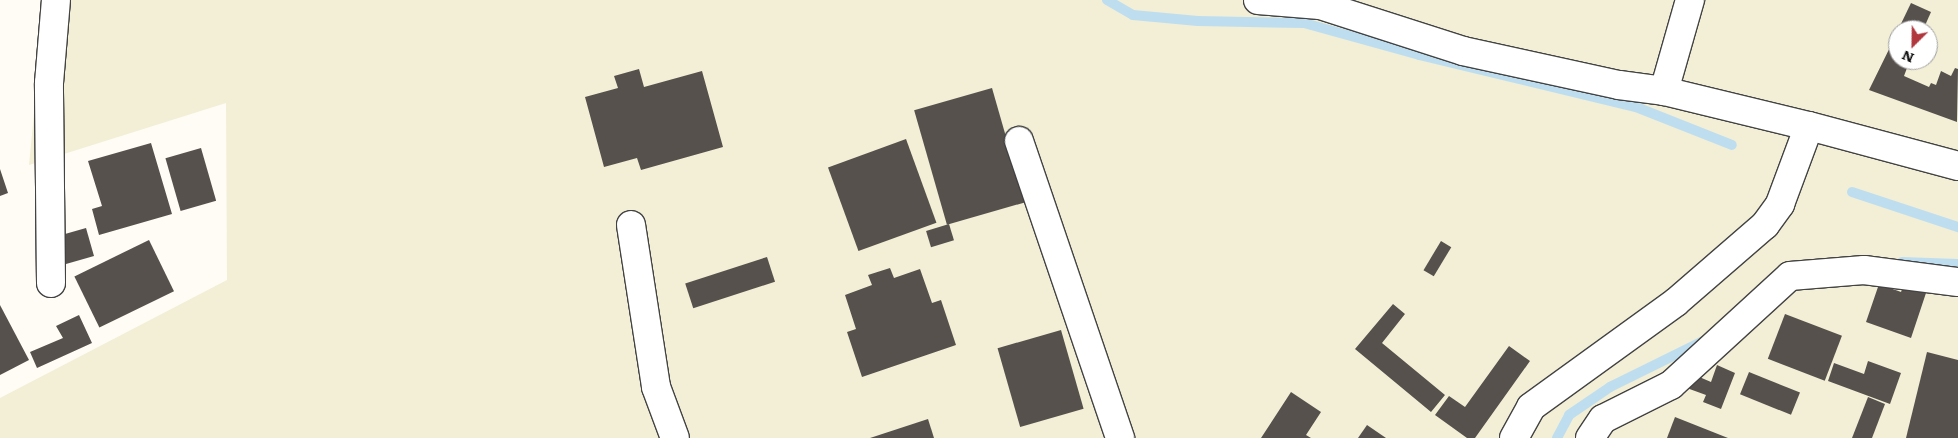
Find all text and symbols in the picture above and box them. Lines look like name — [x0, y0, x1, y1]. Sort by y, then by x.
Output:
north arrow — [1888, 20, 1938, 70]
text: N — [1898, 46, 1917, 69]

